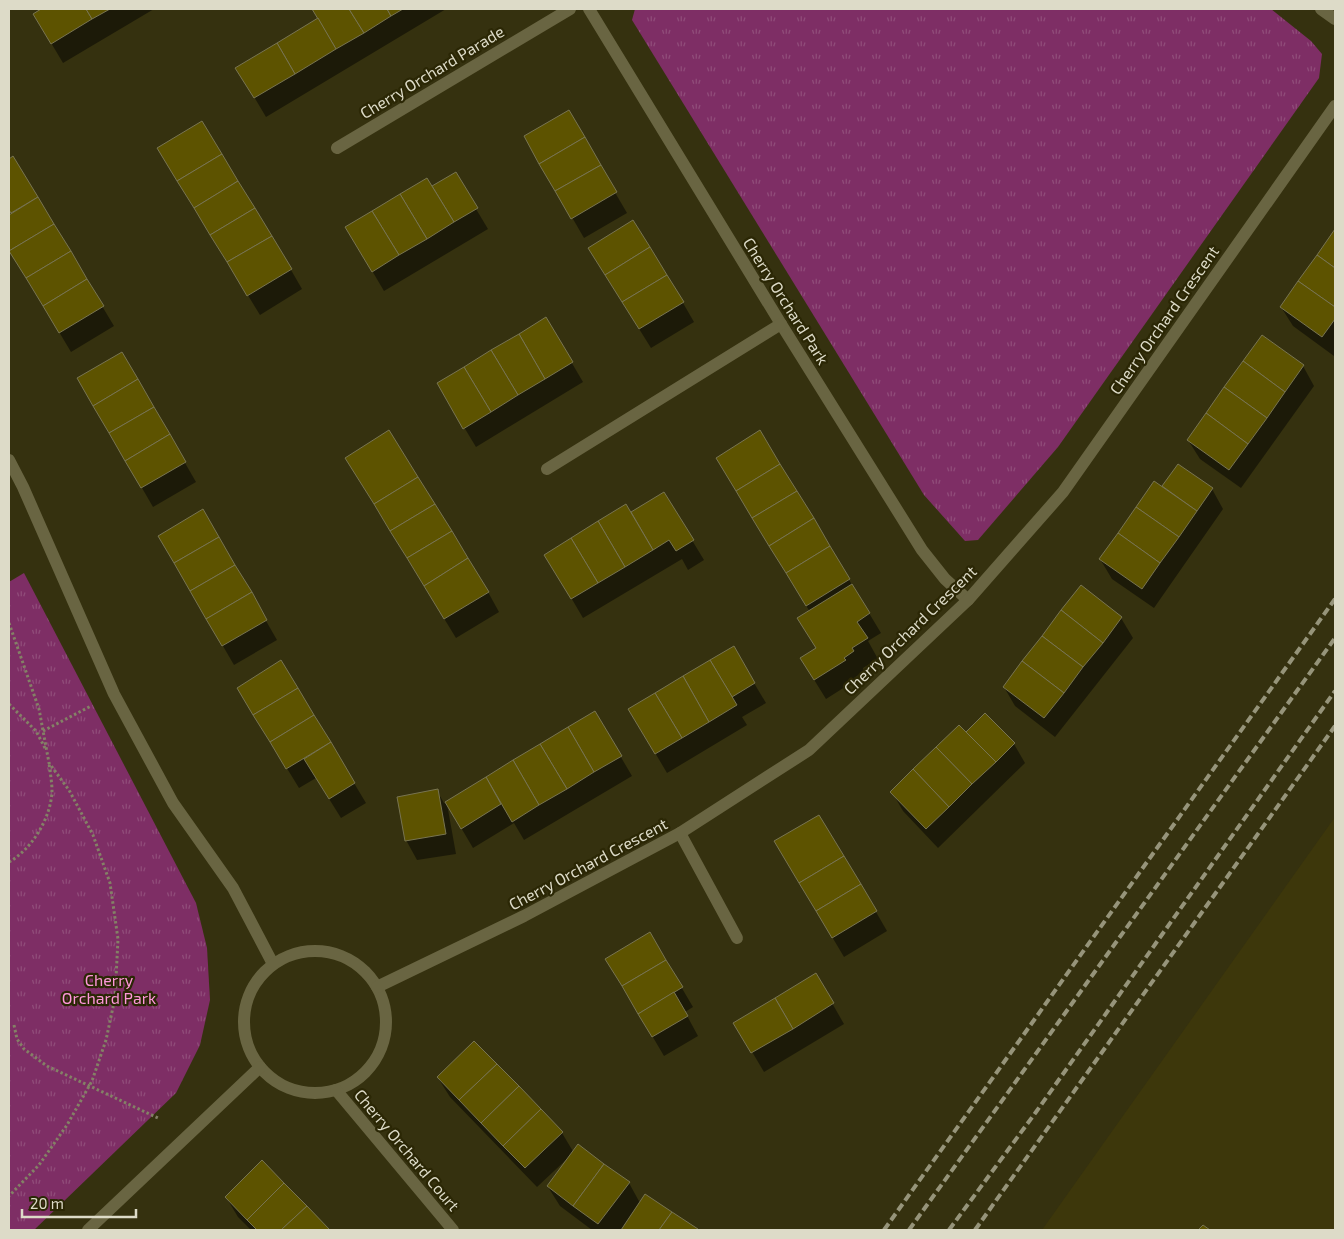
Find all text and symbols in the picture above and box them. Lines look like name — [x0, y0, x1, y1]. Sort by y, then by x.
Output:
street label: Cherry Orchard Parade — [356, 21, 507, 122]
street label: Cherry Orchard Park — [740, 234, 833, 368]
street label: Cherry Orchard Crescent — [1105, 242, 1222, 398]
street label: Cherry Orchard Crescent — [839, 561, 980, 698]
street label: Cherry Orchard Crescent — [505, 814, 670, 914]
park label: Cherry Orchard Park — [62, 970, 156, 1007]
street label: Cherry Orchard Court — [351, 1085, 464, 1214]
scale bar — [22, 1186, 136, 1218]
text: 20 m — [30, 1194, 64, 1212]

